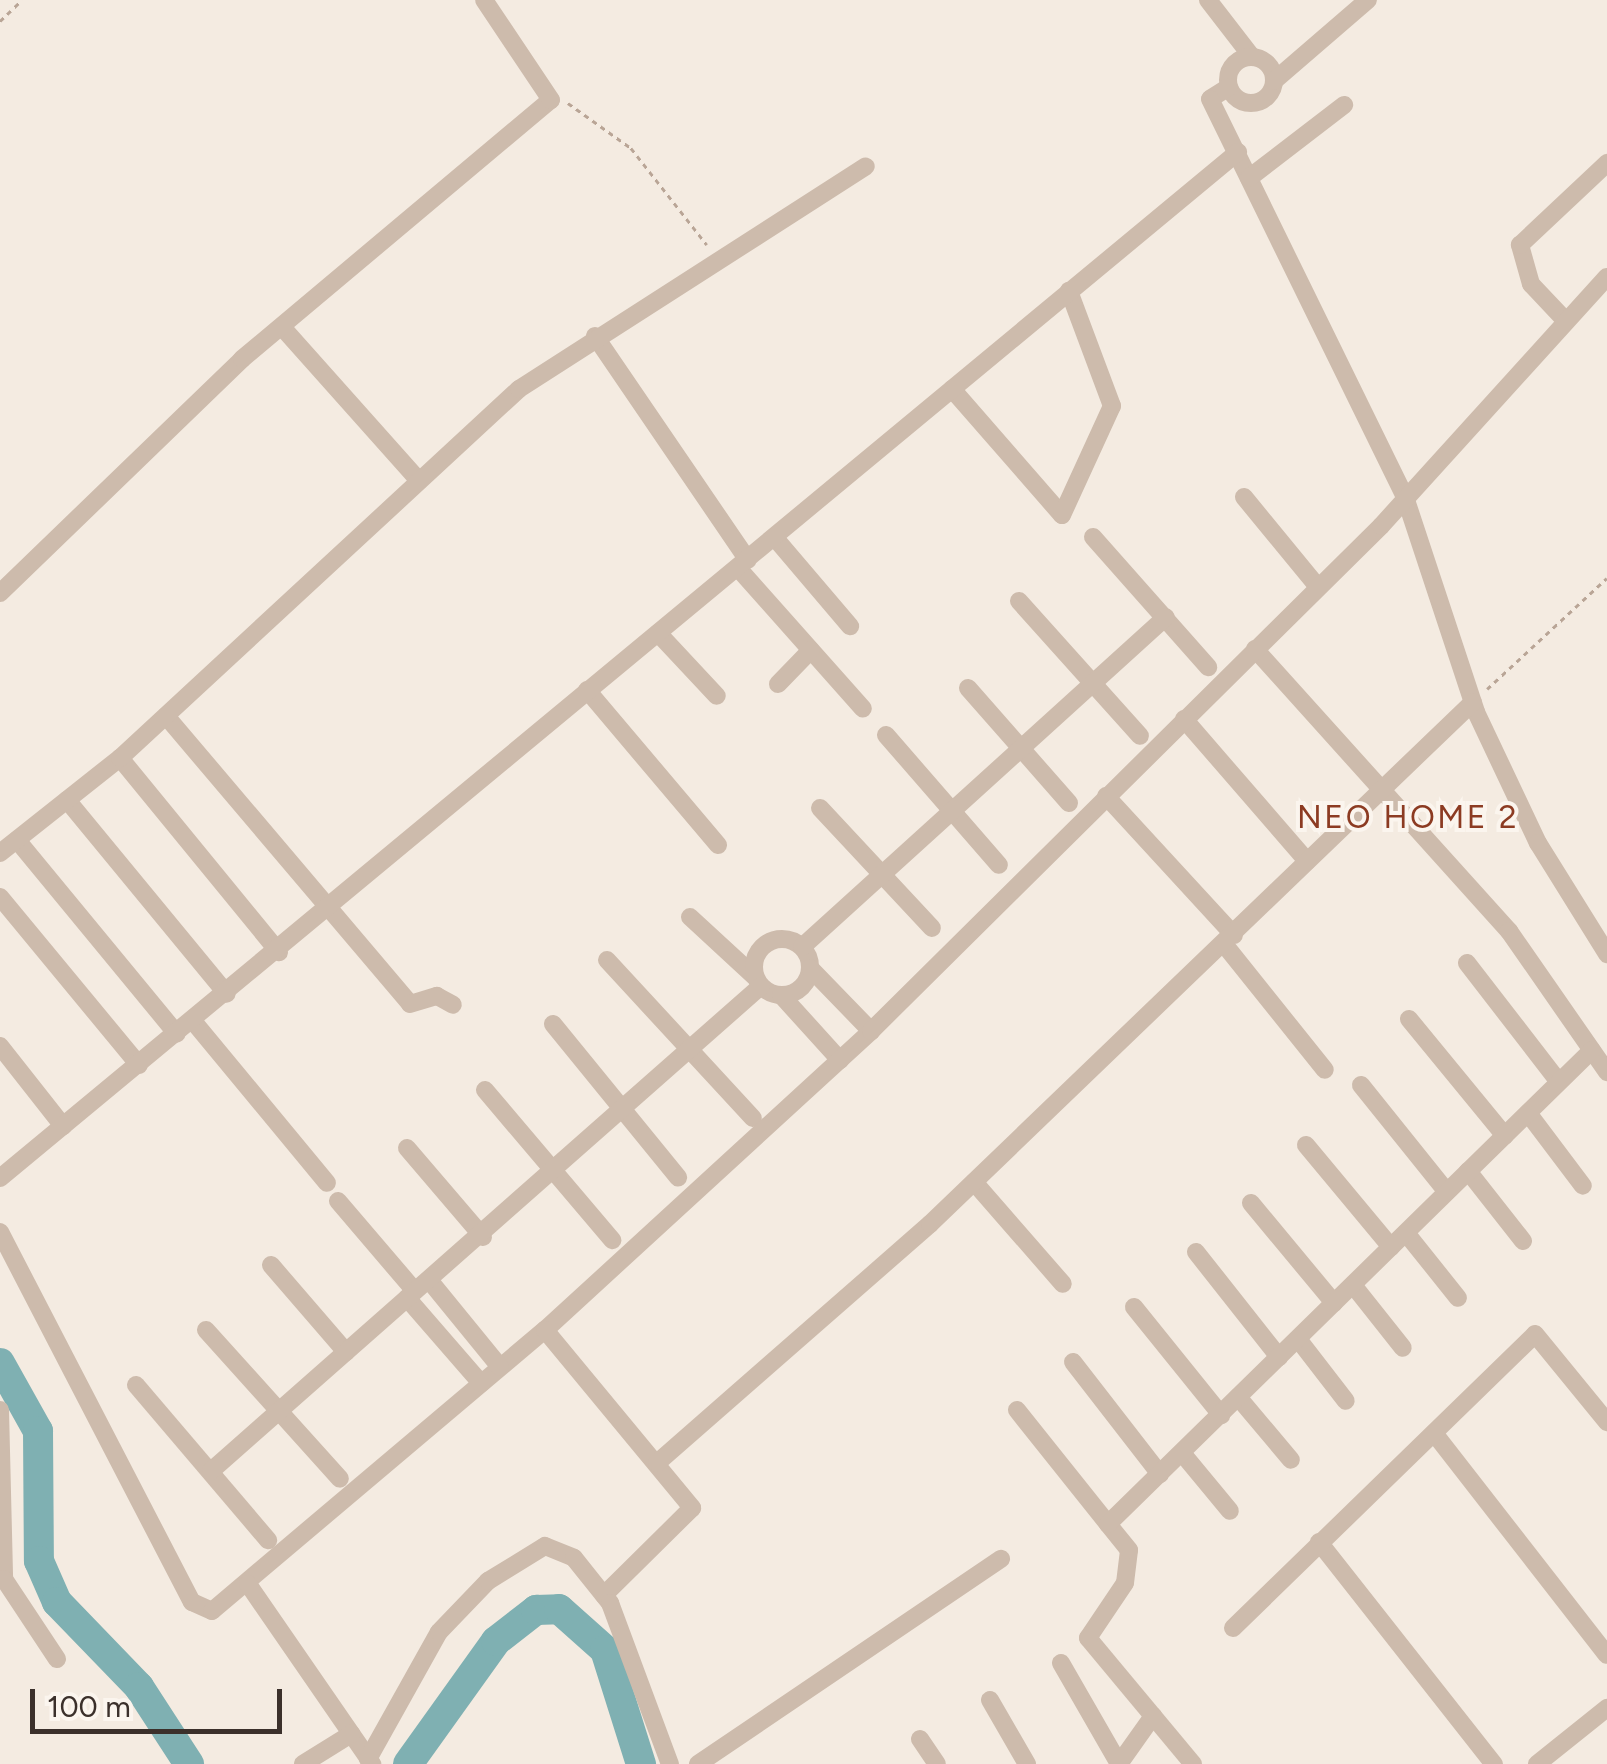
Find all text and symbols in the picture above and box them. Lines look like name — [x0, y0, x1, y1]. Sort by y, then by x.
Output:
district label: NEO HOME 2 — [1297, 798, 1519, 836]
scale bar — [35, 1669, 288, 1731]
text: 100 m — [47, 1688, 131, 1725]

